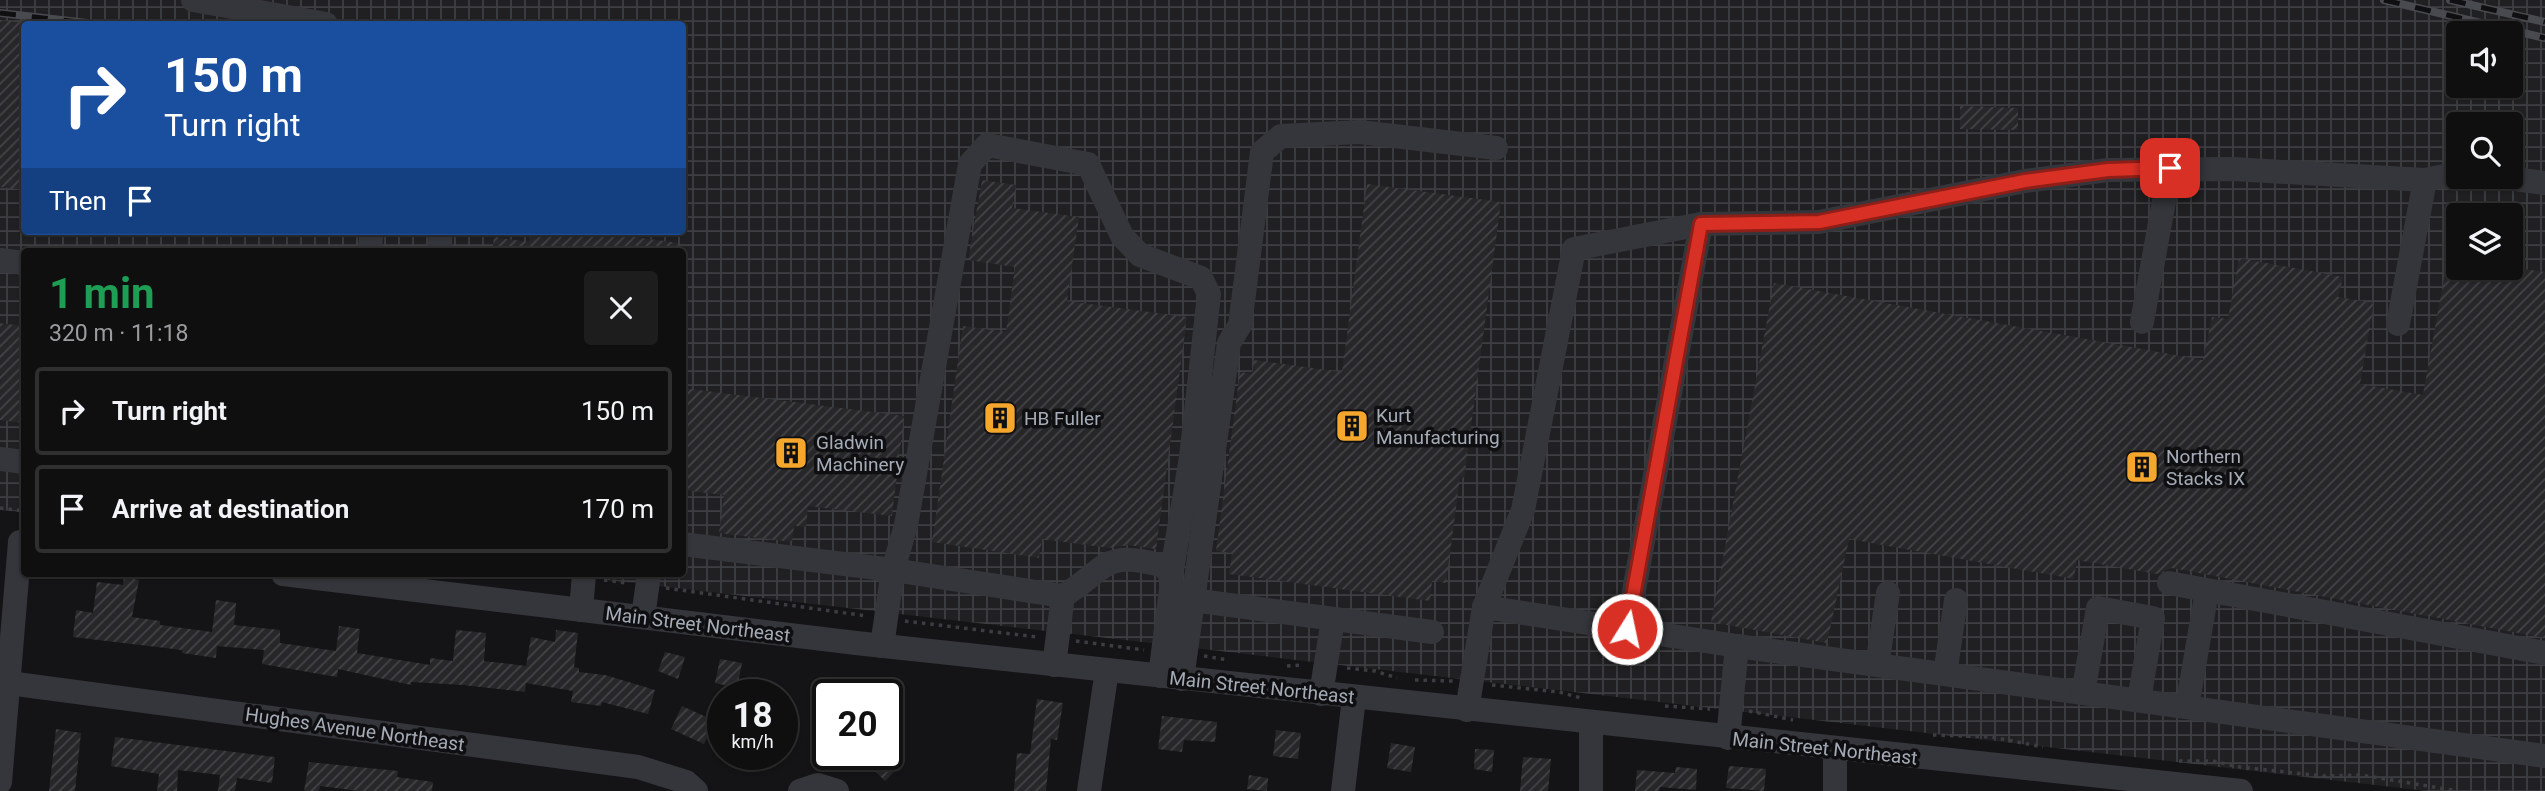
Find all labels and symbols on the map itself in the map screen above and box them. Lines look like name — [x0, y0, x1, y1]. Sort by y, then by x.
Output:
pin — [2140, 138, 2200, 198]
building icon: HB Fuller — [981, 399, 1019, 437]
place label: Kurt Manufacturing — [1376, 404, 1500, 449]
place label: HB Fuller — [1024, 407, 1101, 430]
building icon: Kurt Manufacturing — [1333, 407, 1371, 445]
place label: Gladwin Machinery — [816, 431, 904, 476]
building icon: Gladwin Machinery — [772, 434, 810, 472]
place label: Northern Stacks IX — [2166, 445, 2245, 490]
building icon: Northern Stacks IX — [2123, 448, 2161, 486]
position arrow — [1590, 592, 1664, 666]
street label: Main Street Northeast — [604, 602, 792, 647]
street label: Main Street Northeast — [1168, 666, 1356, 709]
speed limit sign: 20 — [812, 679, 903, 770]
street label: Hughes Avenue Northeast — [244, 703, 466, 756]
street label: Main Street Northeast — [1731, 727, 1919, 770]

